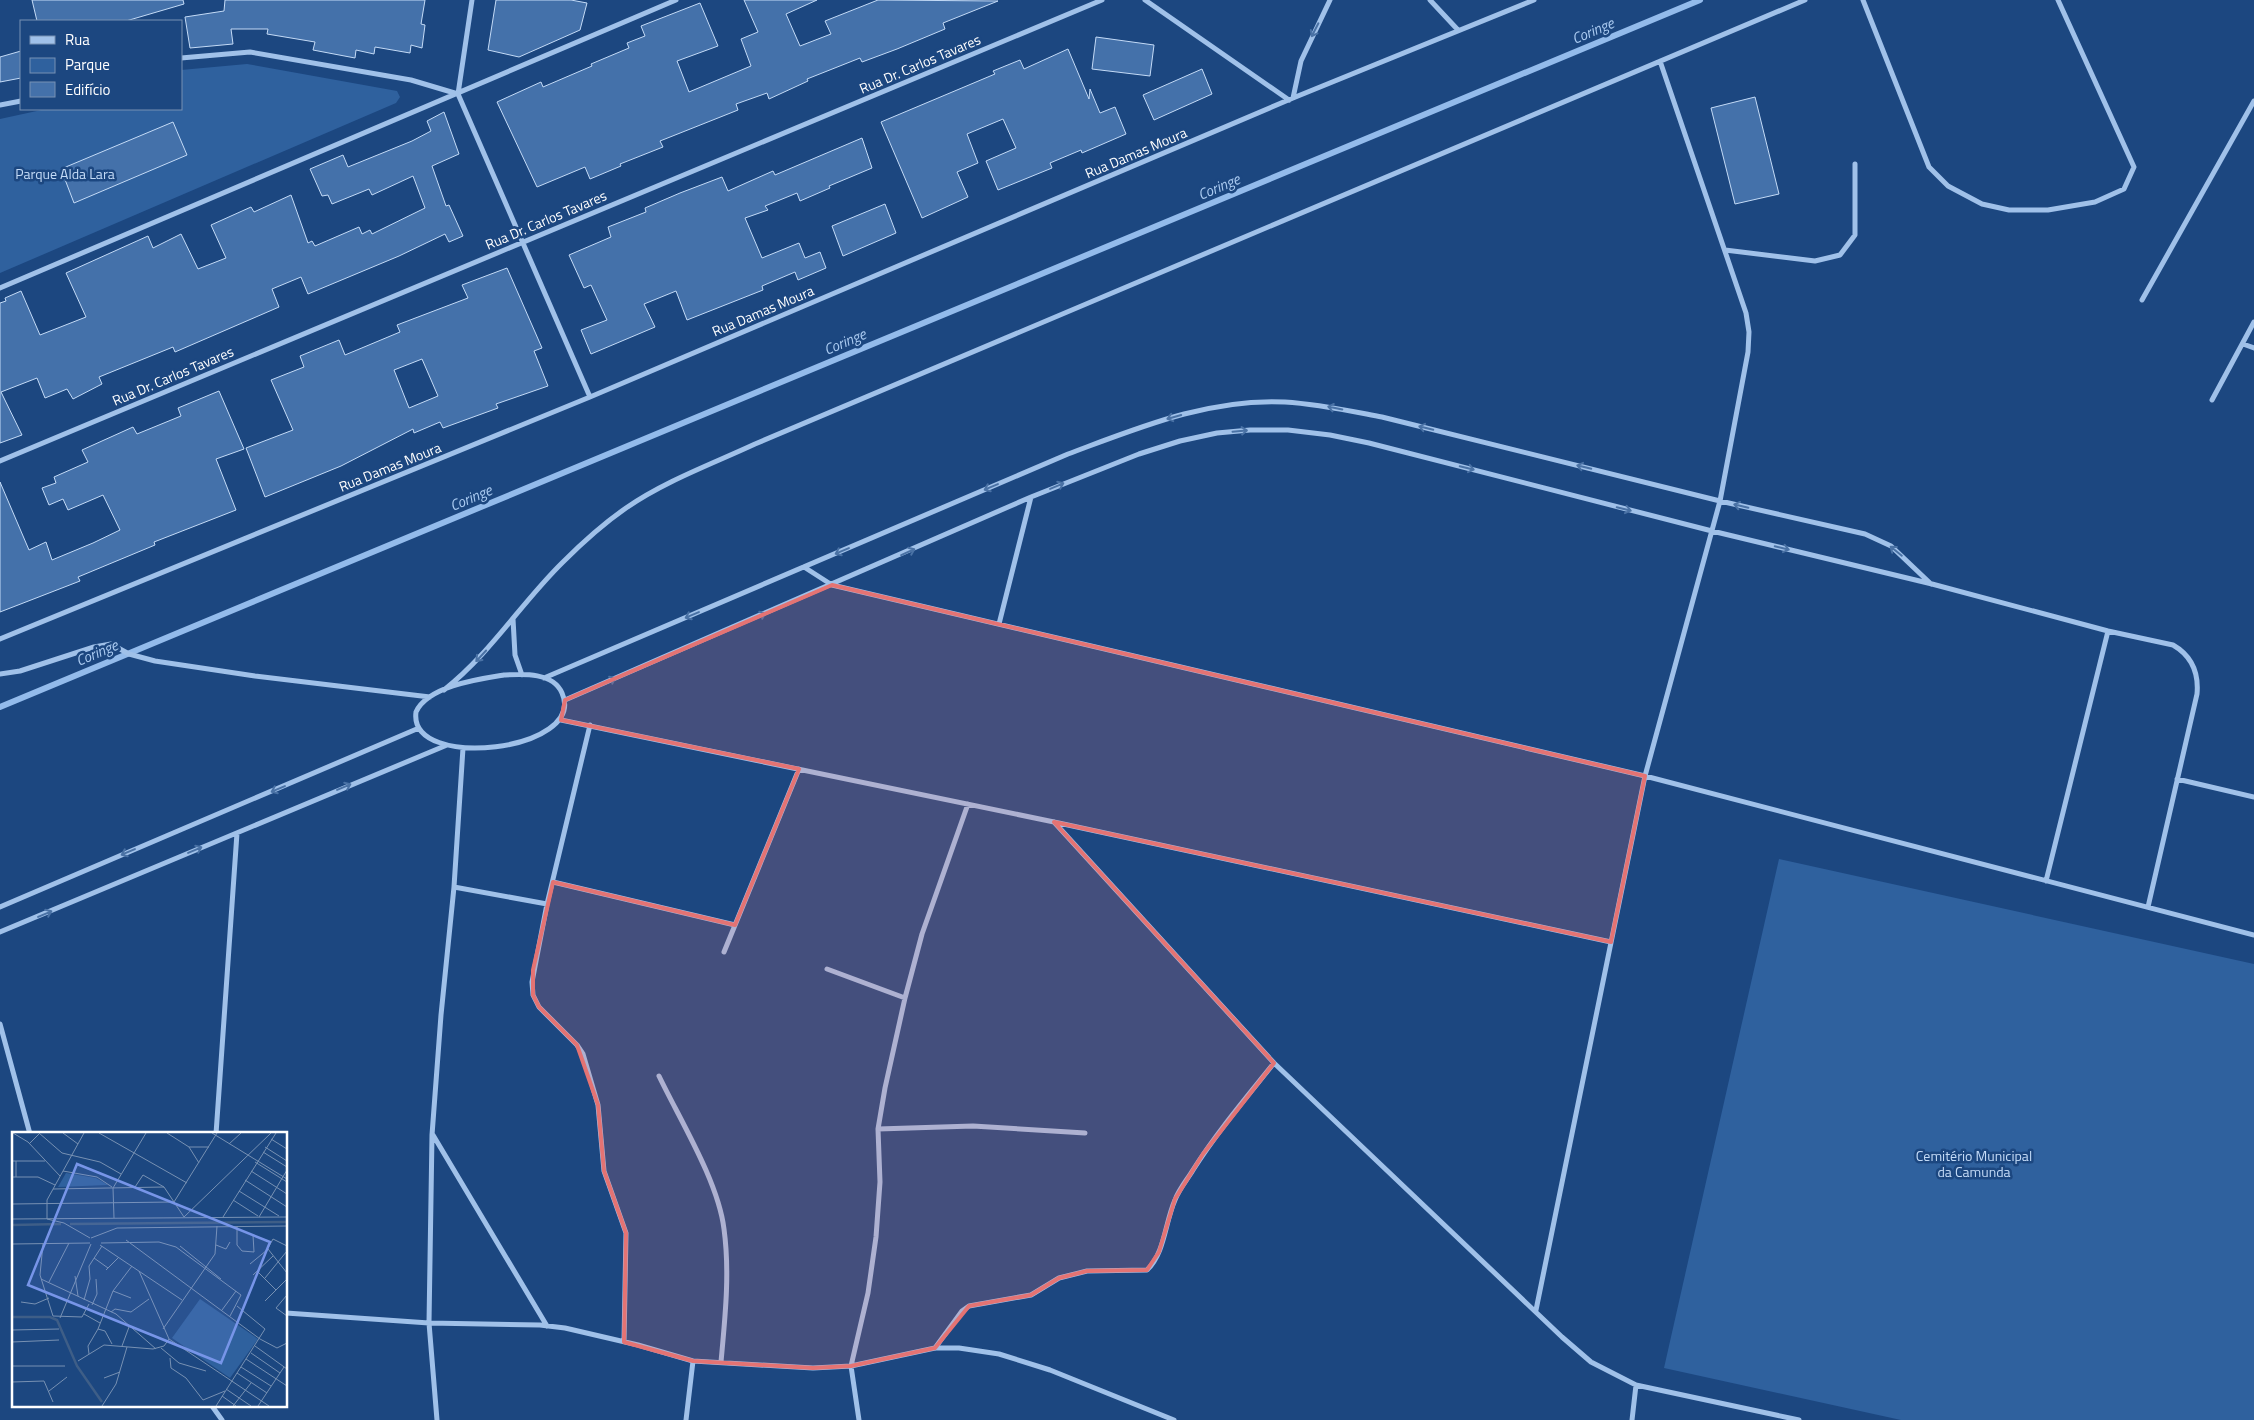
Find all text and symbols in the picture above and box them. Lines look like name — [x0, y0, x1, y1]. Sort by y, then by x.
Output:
water label: Coringe — [1568, 11, 1619, 50]
legend — [20, 20, 182, 110]
one-way arrow — [1310, 22, 1319, 37]
text: Rua — [65, 28, 90, 51]
street label: Rua Dr. Carlos Tavares — [856, 28, 984, 99]
text: Parque — [65, 53, 110, 76]
text: Edifício — [65, 78, 110, 101]
street label: Rua Damas Moura — [1082, 122, 1190, 183]
park label: Parque Alda Lara — [15, 163, 115, 184]
water label: Coringe — [1194, 167, 1245, 206]
street label: Rua Dr. Carlos Tavares — [482, 184, 610, 255]
street label: Rua Damas Moura — [709, 280, 817, 341]
water label: Coringe — [820, 322, 871, 361]
street label: Rua Dr. Carlos Tavares — [109, 340, 237, 411]
one-way arrow — [1327, 402, 1343, 412]
one-way arrow — [1166, 412, 1182, 422]
one-way arrow — [1418, 423, 1434, 432]
one-way arrow — [1232, 426, 1248, 436]
street label: Rua Damas Moura — [335, 436, 444, 497]
one-way arrow — [1576, 462, 1592, 471]
one-way arrow — [1459, 464, 1475, 473]
water label: Coringe — [446, 478, 497, 517]
one-way arrow — [1049, 481, 1064, 491]
one-way arrow — [984, 483, 999, 493]
one-way arrow — [1734, 501, 1750, 510]
one-way arrow — [1616, 504, 1632, 514]
one-way arrow — [1773, 544, 1789, 553]
one-way arrow — [900, 546, 915, 556]
one-way arrow — [1890, 546, 1903, 557]
one-way arrow — [835, 547, 850, 557]
one-way arrow — [685, 611, 700, 621]
one-way arrow — [751, 611, 766, 621]
water label: Coringe — [72, 633, 123, 672]
one-way arrow — [476, 649, 488, 662]
one-way arrow — [602, 675, 617, 685]
one-way arrow — [336, 782, 351, 792]
one-way arrow — [271, 784, 286, 794]
one-way arrow — [187, 845, 202, 855]
one-way arrow — [121, 848, 136, 857]
one-way arrow — [37, 908, 52, 918]
inset map — [12, 1132, 288, 1408]
park label: Cemitério Municipal da Camunda — [1916, 1145, 2032, 1182]

